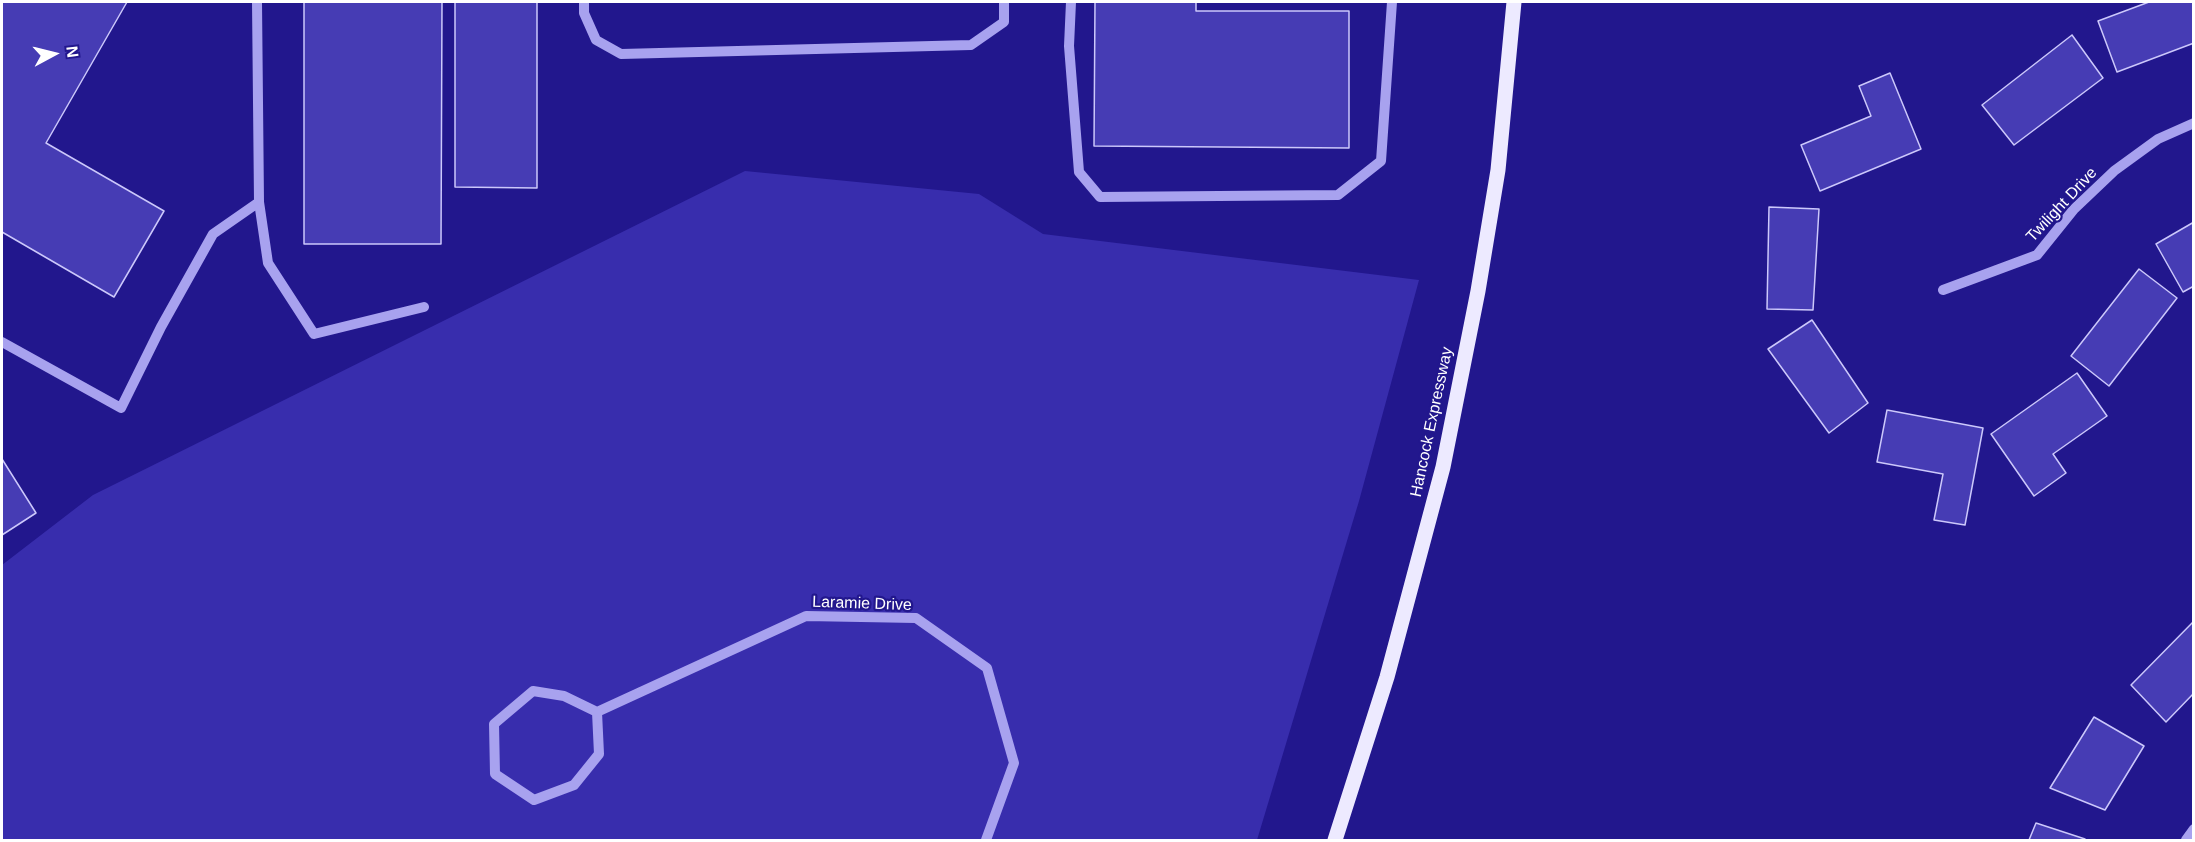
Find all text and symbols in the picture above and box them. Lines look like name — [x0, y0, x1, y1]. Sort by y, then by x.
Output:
north arrow — [24, 24, 84, 84]
text: N — [63, 45, 82, 59]
street label: Twilight Drive — [2023, 164, 2101, 246]
street label: Hancock Expressway — [1407, 345, 1457, 499]
street label: Laramie Drive — [812, 593, 912, 615]

